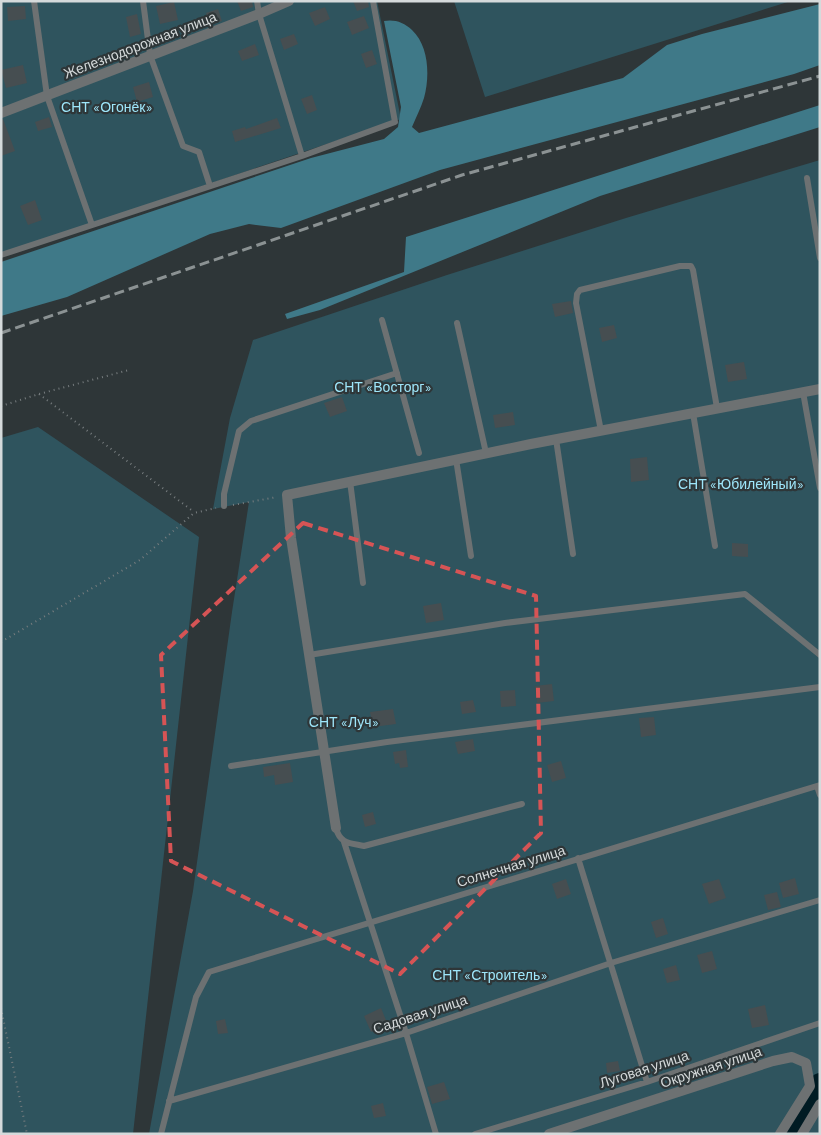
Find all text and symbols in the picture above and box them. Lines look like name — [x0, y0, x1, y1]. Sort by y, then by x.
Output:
street label: Железнодорожная улица — [61, 7, 219, 82]
park label: СНТ «Огонёк» — [61, 98, 153, 115]
park label: СНТ «Восторг» — [334, 378, 432, 395]
park label: СНТ «Юбилейный» — [678, 475, 804, 492]
park label: СНТ «Луч» — [309, 713, 379, 730]
street label: Солнечная улица — [455, 841, 567, 890]
park label: СНТ «Строитель» — [432, 966, 548, 983]
street label: Садовая улица — [371, 990, 469, 1037]
street label: Окружная улица — [658, 1042, 764, 1091]
street label: Луговая улица — [597, 1046, 691, 1091]

